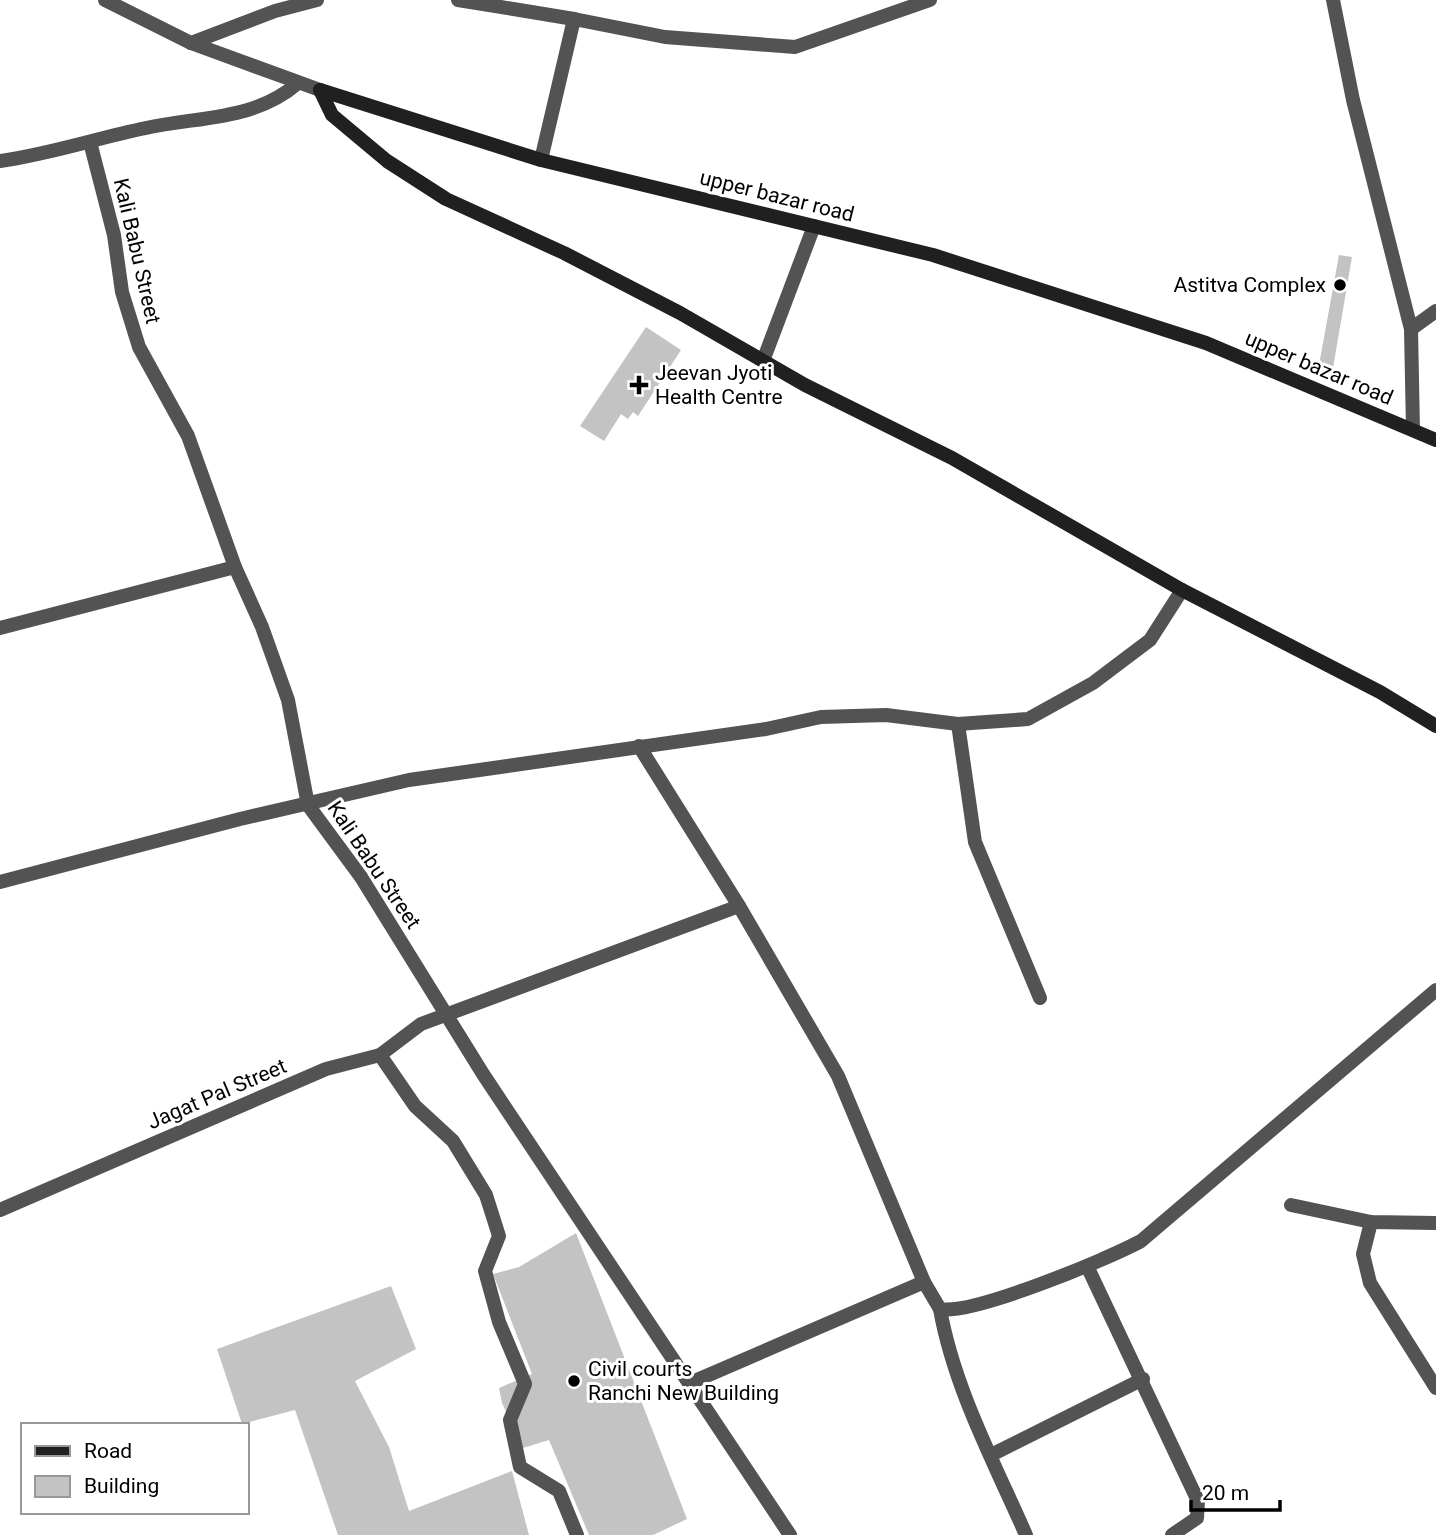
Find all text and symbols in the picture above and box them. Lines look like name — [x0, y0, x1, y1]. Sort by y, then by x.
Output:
street label: upper bazar road — [697, 165, 857, 227]
street label: Kali Babu Street — [109, 176, 165, 326]
place label: Astitva Complex — [1173, 273, 1326, 297]
marker: Astitva Complex — [1332, 277, 1348, 293]
street label: upper bazar road — [1242, 326, 1396, 410]
place label: Jeevan Jyoti Health Centre — [655, 361, 783, 409]
marker: Jeevan Jyoti Health Centre — [629, 375, 649, 395]
street label: Kali Babu Street — [323, 797, 426, 933]
street label: Jagat Pal Street — [144, 1054, 290, 1134]
place label: Civil courts Ranchi New Building — [588, 1357, 779, 1405]
marker: Civil courts Ranchi New Building — [566, 1373, 582, 1389]
legend — [21, 1423, 248, 1514]
text: Road — [84, 1439, 132, 1463]
scale bar — [1191, 1468, 1280, 1512]
text: Building — [84, 1474, 159, 1498]
text: 20 m — [1202, 1481, 1249, 1505]

